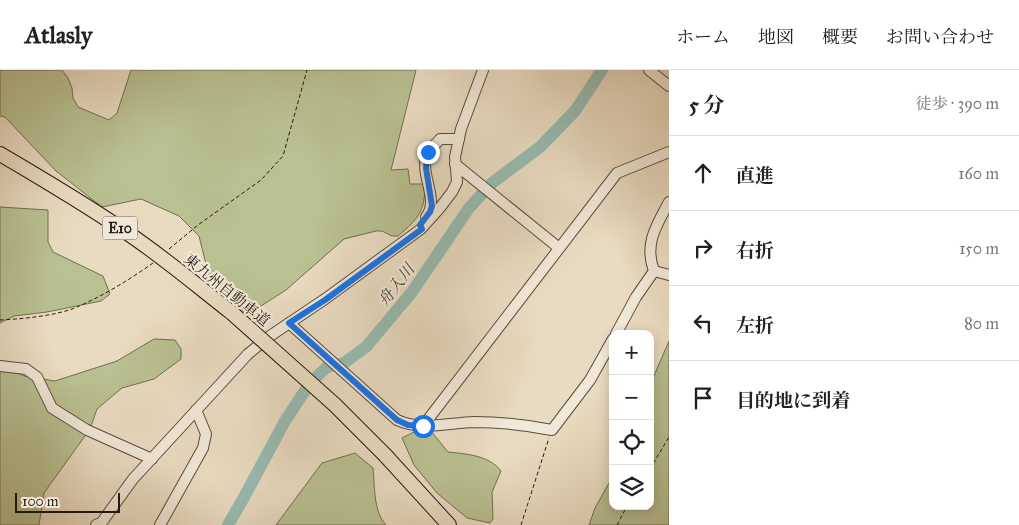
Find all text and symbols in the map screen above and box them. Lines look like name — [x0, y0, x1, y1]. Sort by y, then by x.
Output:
text: Atlasly — [25, 20, 92, 50]
text: ホーム — [676, 26, 730, 48]
text: 地図 — [758, 26, 794, 48]
text: 概要 — [822, 26, 858, 48]
text: お問い合わせ — [886, 26, 994, 48]
text: 5 分 — [689, 92, 724, 118]
text: 徒歩 · 390 m — [915, 94, 999, 113]
route end — [417, 141, 440, 164]
icon: ahead — [689, 159, 717, 187]
text: 直進 — [736, 164, 774, 187]
text: 160 m — [958, 164, 999, 183]
road number: E10 — [102, 216, 138, 240]
icon: right — [689, 234, 717, 262]
text: 右折 — [736, 239, 774, 262]
text: 150 m — [959, 239, 999, 258]
street label: 東九州自動車道 — [181, 250, 273, 330]
water label: 舟入川 — [374, 259, 419, 310]
icon: left — [689, 309, 717, 337]
text: 左折 — [736, 314, 774, 337]
text: 80 m — [964, 314, 999, 333]
map controls — [609, 330, 654, 510]
button: + — [609, 330, 654, 375]
button: − — [609, 375, 654, 420]
icon: arrive — [689, 384, 717, 412]
text: 目的地に到着 — [736, 389, 850, 412]
route start — [412, 415, 435, 438]
button: locate — [609, 420, 654, 465]
button: layers — [609, 465, 654, 510]
scale bar — [15, 490, 120, 513]
text: 100 m — [22, 493, 59, 510]

